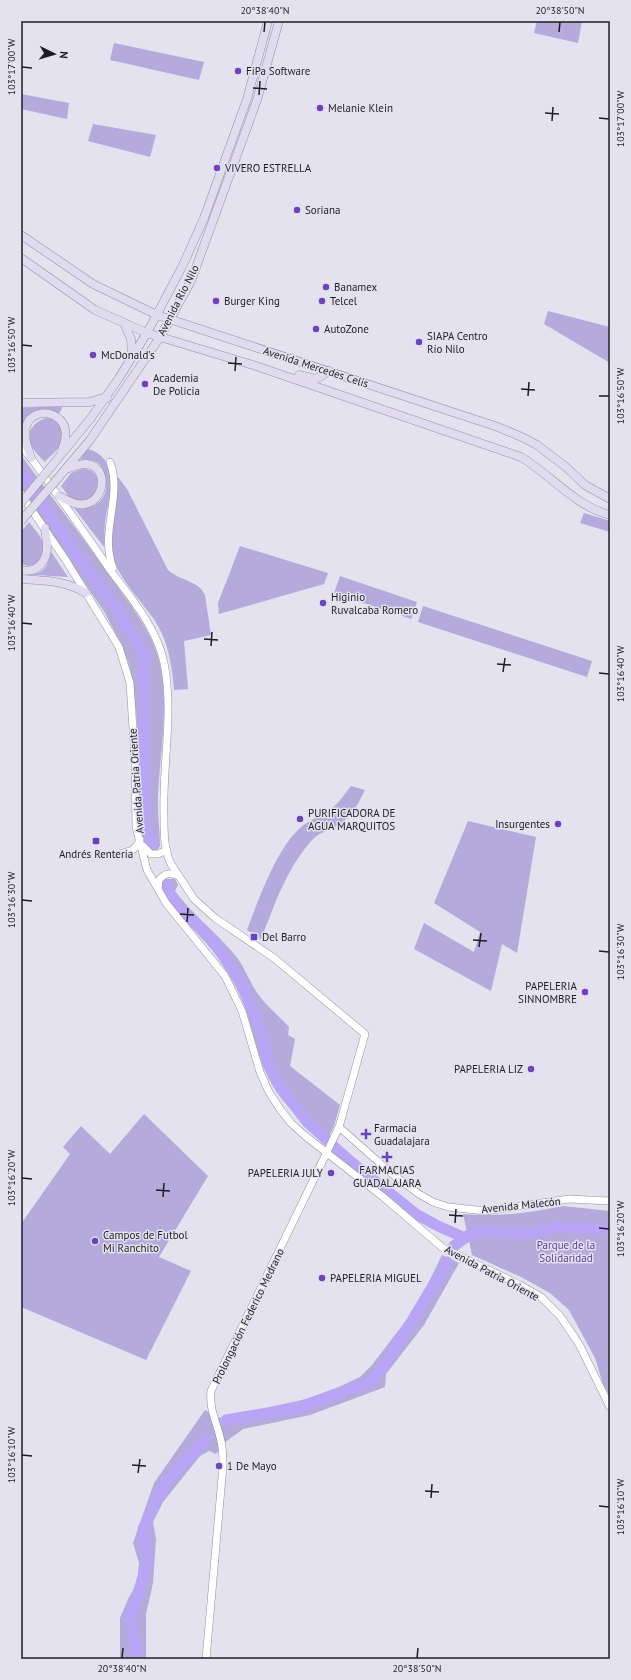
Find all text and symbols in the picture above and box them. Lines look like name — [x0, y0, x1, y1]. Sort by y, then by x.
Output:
text: 20°38'40"N — [240, 4, 290, 17]
text: 20°38'50"N — [535, 4, 585, 17]
north arrow — [34, 34, 74, 74]
text: 103°17'00"W — [5, 38, 18, 95]
text: N — [57, 51, 71, 59]
place label: FiPa Software — [246, 64, 311, 78]
marker: FiPa Software — [233, 66, 243, 76]
text: 103°17'00"W — [614, 90, 627, 147]
place label: Melanie Klein — [328, 101, 393, 115]
marker: Melanie Klein — [315, 103, 325, 113]
place label: VIVERO ESTRELLA — [224, 161, 312, 175]
marker: VIVERO ESTRELLA — [212, 163, 222, 173]
place label: Soriana — [305, 203, 340, 217]
marker: Soriana — [292, 205, 302, 215]
street label: Avenida Río Nilo — [154, 262, 202, 338]
place label: Banamex — [334, 280, 378, 294]
marker: Banamex — [321, 282, 331, 292]
place label: Burger King — [224, 294, 280, 308]
place label: Telcel — [330, 294, 358, 308]
marker: Burger King — [211, 296, 221, 306]
marker: Telcel — [317, 296, 327, 306]
text: 103°16'50"W — [5, 316, 18, 373]
place label: AutoZone — [324, 322, 369, 336]
marker: AutoZone — [311, 324, 321, 334]
place label: SIAPA Centro Río Nilo — [427, 329, 488, 356]
marker: SIAPA Centro Río Nilo — [414, 337, 424, 347]
street label: Avenida Mercedes Celis — [262, 343, 371, 391]
place label: McDonald's — [101, 348, 155, 362]
marker: McDonald's — [88, 350, 98, 360]
text: 103°16'50"W — [614, 367, 627, 424]
place label: Academia De Policia — [153, 371, 200, 398]
marker: Academia De Policia — [140, 379, 150, 389]
place label: Higinio Ruvalcaba Romero — [331, 590, 418, 617]
text: 103°16'40"W — [5, 594, 18, 651]
marker: Higinio Ruvalcaba Romero — [318, 598, 328, 608]
text: 103°16'40"W — [614, 645, 627, 702]
street label: Avenida Patria Oriente — [125, 728, 147, 834]
place label: PURIFICADORA DE AGUA MARQUITOS — [308, 806, 395, 833]
marker: PURIFICADORA DE AGUA MARQUITOS — [295, 814, 305, 824]
place label: Insurgentes — [495, 817, 550, 831]
marker: Insurgentes — [553, 819, 563, 829]
marker: Andrés Renteria — [91, 836, 101, 846]
place label: Andrés Renteria — [59, 847, 133, 861]
text: 103°16'30"W — [5, 871, 18, 928]
text: 103°16'30"W — [614, 923, 627, 980]
place label: Del Barro — [262, 930, 306, 944]
marker: Del Barro — [249, 932, 259, 942]
place label: PAPELERIA SINNOMBRE — [518, 979, 578, 1006]
marker: PAPELERIA SINNOMBRE — [580, 987, 590, 997]
place label: PAPELERIA LIZ — [454, 1062, 523, 1076]
marker: PAPELERIA LIZ — [526, 1064, 536, 1074]
place label: Farmacia Guadalajara — [374, 1121, 430, 1148]
marker: Farmacia Guadalajara — [361, 1129, 371, 1139]
text: 103°16'20"W — [5, 1149, 18, 1206]
marker: FARMACIAS GUADALAJARA — [382, 1152, 392, 1162]
place label: FARMACIAS GUADALAJARA — [353, 1163, 422, 1190]
place label: PAPELERIA JULY — [248, 1166, 324, 1180]
marker: PAPELERIA JULY — [326, 1168, 336, 1178]
street label: Avenida Malecón — [481, 1194, 561, 1216]
text: 103°16'20"W — [614, 1200, 627, 1257]
place label: Campos de Futbol Mi Ranchito — [103, 1228, 189, 1255]
marker: Campos de Futbol Mi Ranchito — [90, 1236, 100, 1246]
park label: Parque de la Solidaridad — [537, 1238, 595, 1265]
street label: Avenida Patria Oriente — [442, 1242, 542, 1304]
street label: Prolongación Federico Medrano — [209, 1246, 287, 1386]
place label: PAPELERIA MIGUEL — [330, 1271, 422, 1285]
marker: PAPELERIA MIGUEL — [317, 1273, 327, 1283]
text: 103°16'10"W — [5, 1426, 18, 1483]
place label: 1 De Mayo — [227, 1459, 277, 1473]
marker: 1 De Mayo — [214, 1461, 224, 1471]
text: 103°16'10"W — [614, 1478, 627, 1535]
text: 20°38'40"N — [97, 1662, 147, 1675]
text: 20°38'50"N — [392, 1662, 442, 1675]

